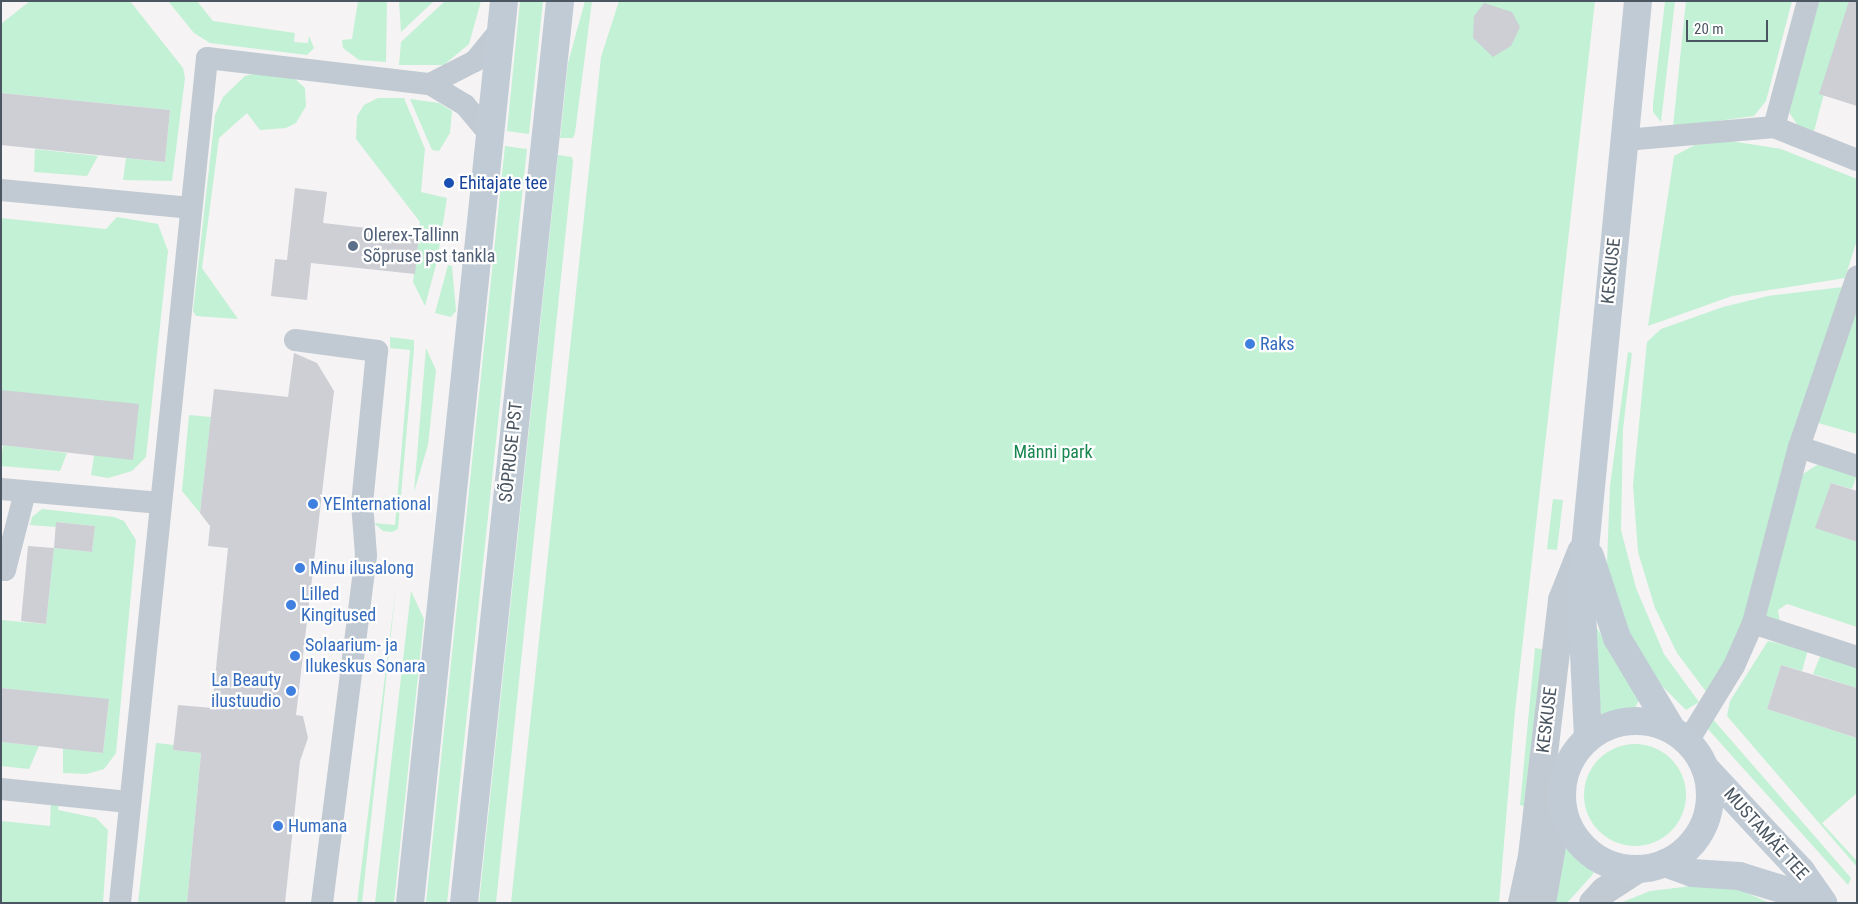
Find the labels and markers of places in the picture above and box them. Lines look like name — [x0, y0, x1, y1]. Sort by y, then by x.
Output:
place label: Ehitajate tee — [459, 172, 547, 194]
marker: Ehitajate tee — [443, 177, 455, 189]
place label: Olerex-Tallinn Sõpruse pst tankla — [363, 225, 495, 268]
marker: Olerex-Tallinn Sõpruse pst tankla — [347, 240, 359, 252]
place label: Raks — [1260, 333, 1294, 355]
marker: Raks — [1244, 338, 1256, 350]
place label: YEInternational — [323, 493, 431, 515]
marker: YEInternational — [307, 498, 319, 510]
place label: Minu ilusalong — [310, 557, 414, 579]
marker: Minu ilusalong — [294, 562, 306, 574]
place label: Lilled Kingitused — [301, 584, 376, 626]
marker: Lilled Kingitused — [285, 599, 297, 611]
place label: Solaarium- ja Ilukeskus Sonara — [305, 635, 426, 678]
marker: Solaarium- ja Ilukeskus Sonara — [289, 650, 301, 662]
place label: La Beauty ilustuudio — [211, 670, 281, 712]
marker: La Beauty ilustuudio — [285, 685, 297, 697]
place label: Humana — [288, 815, 347, 837]
marker: Humana — [272, 820, 284, 832]

